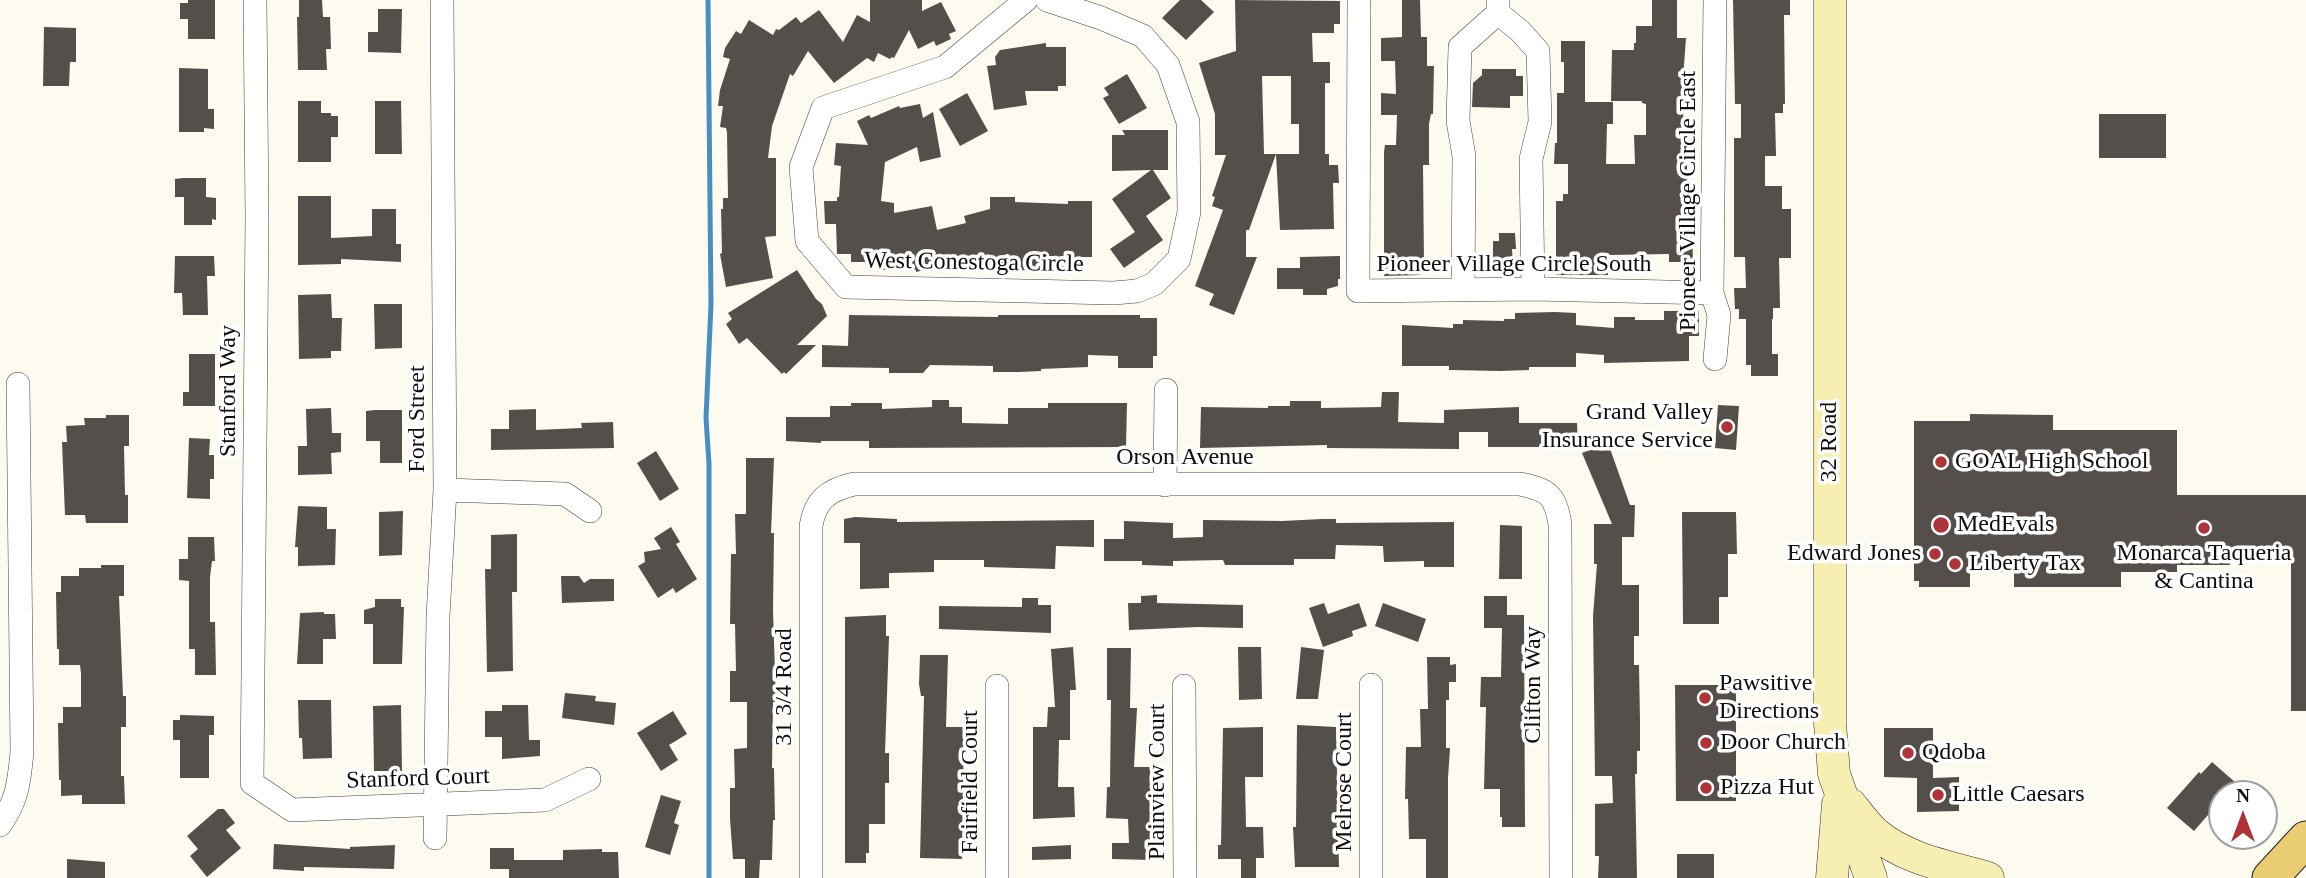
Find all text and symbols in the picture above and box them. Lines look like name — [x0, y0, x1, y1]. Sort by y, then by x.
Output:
street label: Pioneer Village Circle East — [1675, 71, 1703, 331]
street label: West Conestoga Circle — [864, 247, 1084, 279]
street label: Pioneer Village Circle South — [1376, 251, 1652, 279]
street label: Stanford Way — [215, 325, 243, 457]
street label: Ford Street — [404, 365, 432, 473]
place label: Grand Valley Insurance Service — [1542, 399, 1713, 455]
street label: 32 Road — [1816, 402, 1844, 482]
marker: Grand Valley Insurance Service — [1719, 419, 1735, 435]
street label: Orson Avenue — [1116, 444, 1254, 472]
place label: GOAL High School — [1955, 448, 2148, 476]
marker: GOAL High School — [1933, 454, 1949, 470]
place label: MedEvals — [1957, 511, 2054, 539]
marker: MedEvals — [1931, 515, 1951, 535]
marker: Monarca Taqueria & Cantina — [2196, 520, 2212, 536]
place label: Edward Jones — [1787, 540, 1921, 568]
place label: Monarca Taqueria & Cantina — [2117, 540, 2291, 596]
marker: Edward Jones — [1927, 546, 1943, 562]
place label: Liberty Tax — [1969, 550, 2081, 578]
marker: Liberty Tax — [1947, 556, 1963, 572]
street label: Clifton Way — [1520, 626, 1548, 744]
street label: 31 3/4 Road — [771, 628, 799, 746]
place label: Pawsitive Directions — [1719, 670, 1819, 726]
marker: Pawsitive Directions — [1697, 690, 1713, 706]
street label: Plainview Court — [1144, 704, 1172, 860]
street label: Fairfield Court — [957, 710, 985, 854]
street label: Melrose Court — [1331, 712, 1359, 852]
place label: Door Church — [1720, 729, 1846, 757]
marker: Door Church — [1698, 735, 1714, 751]
place label: Qdoba — [1922, 739, 1986, 767]
marker: Qdoba — [1900, 745, 1916, 761]
street label: Stanford Court — [346, 762, 490, 796]
place label: Pizza Hut — [1720, 774, 1814, 802]
marker: Pizza Hut — [1698, 780, 1714, 796]
north arrow — [2208, 780, 2278, 850]
place label: Little Caesars — [1952, 781, 2085, 809]
text: N — [2236, 785, 2250, 806]
marker: Little Caesars — [1930, 787, 1946, 803]

